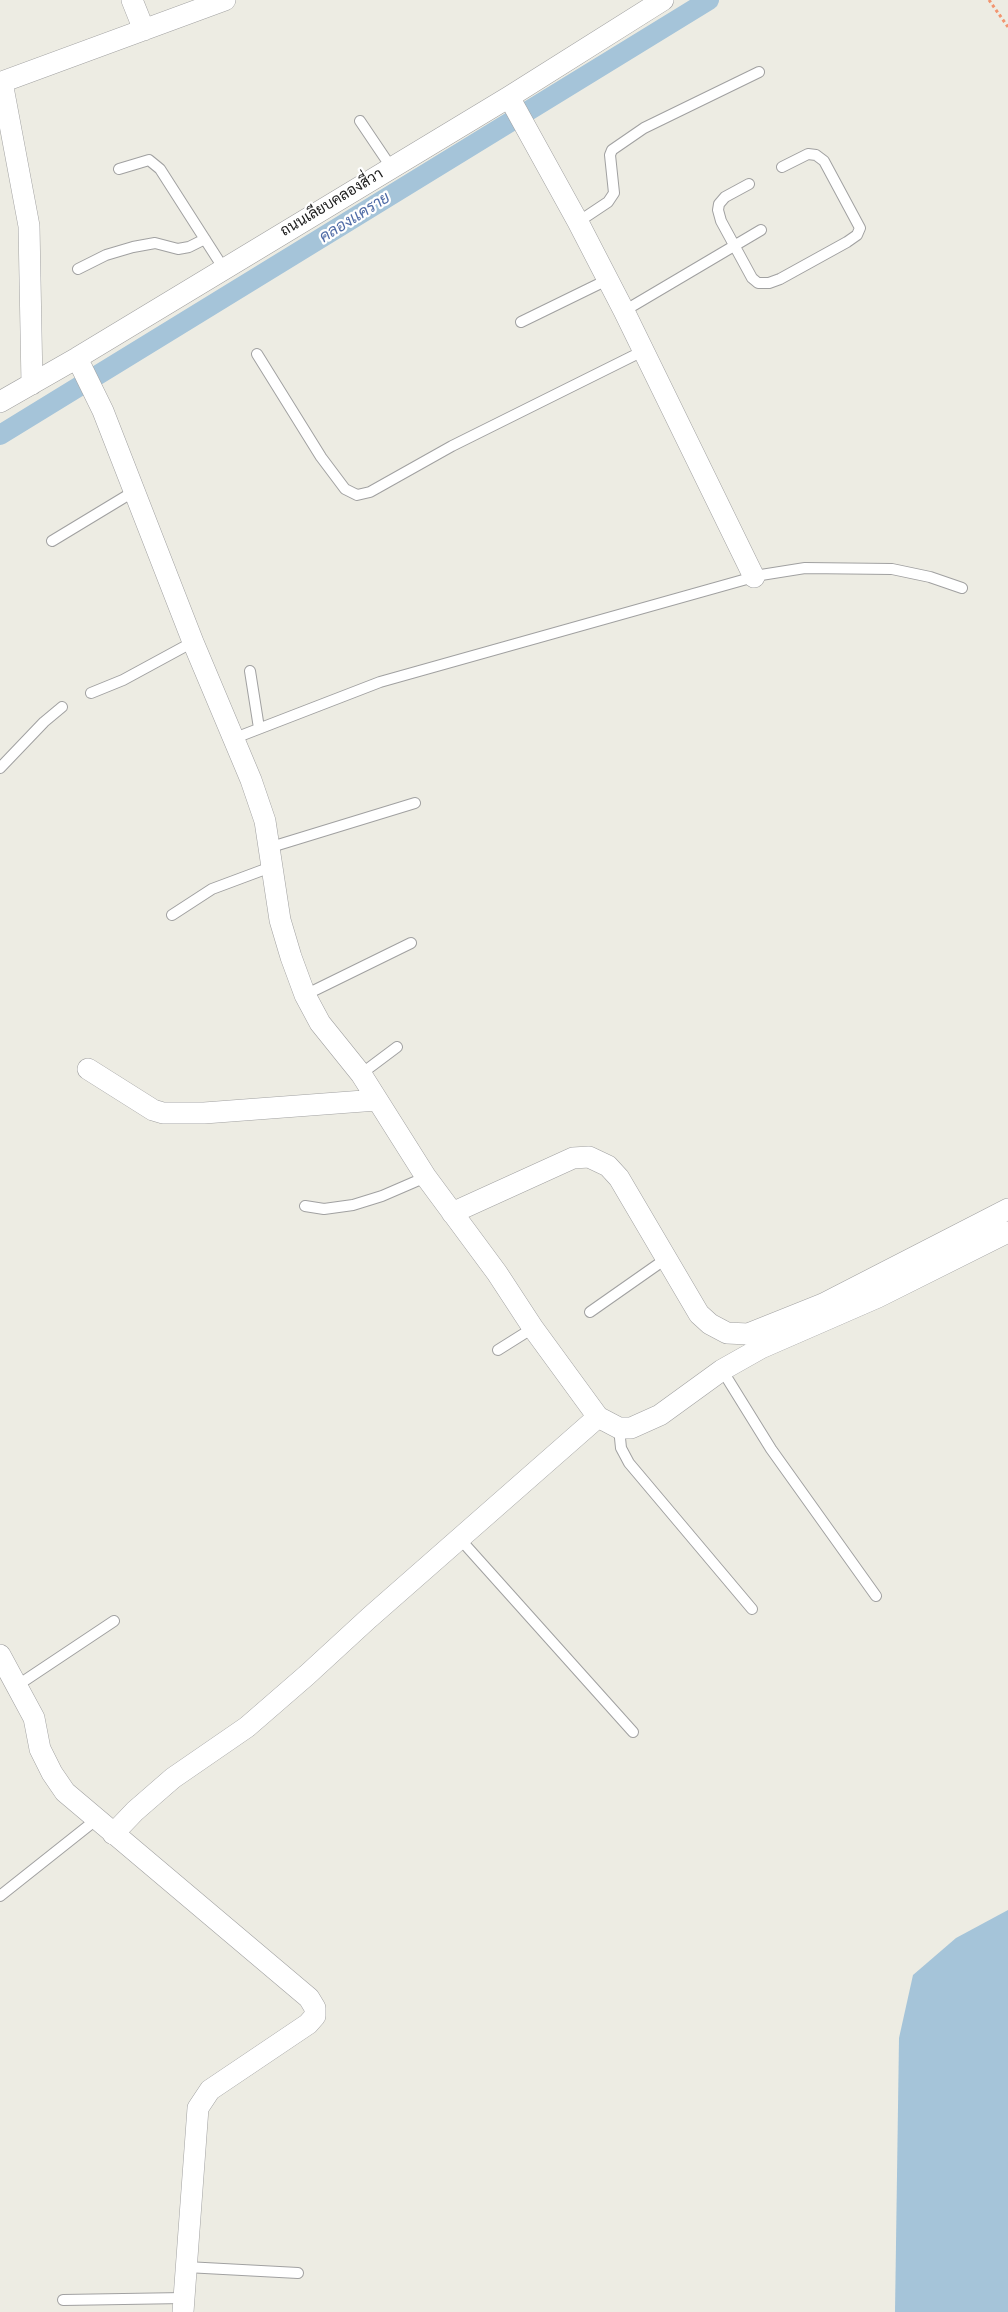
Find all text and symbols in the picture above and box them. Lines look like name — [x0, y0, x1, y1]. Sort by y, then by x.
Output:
street label: ถนนเลียบคลองสี่วา — [277, 165, 387, 241]
water label: คลองเเคราย — [316, 189, 394, 247]

